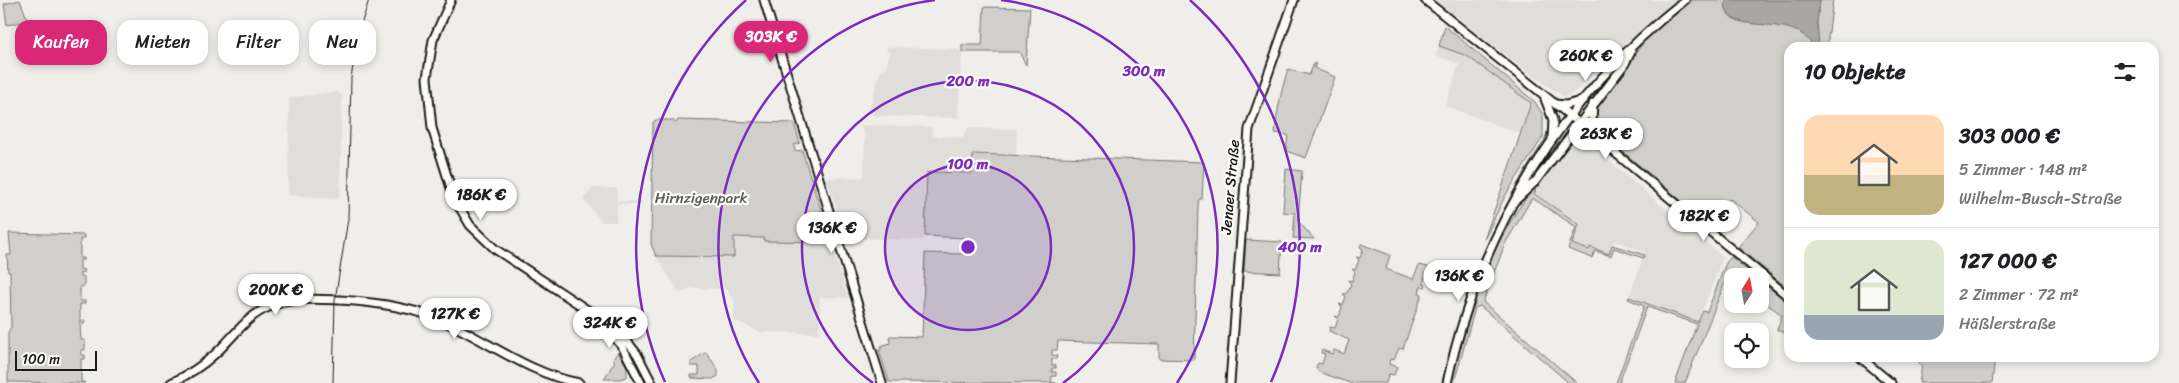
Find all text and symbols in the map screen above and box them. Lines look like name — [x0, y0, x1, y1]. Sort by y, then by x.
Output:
chip: Kaufen — [15, 20, 107, 65]
chip: Mieten — [117, 20, 208, 65]
chip: Filter — [218, 20, 299, 65]
chip: Neu — [309, 20, 376, 65]
pin: 303K € — [730, 20, 812, 63]
text: 303K € — [745, 22, 797, 51]
pin: 260K € — [1545, 39, 1627, 82]
text: 260K € — [1560, 41, 1612, 70]
text: 10 Objekte — [1804, 53, 1906, 91]
text: 300 m — [1122, 58, 1166, 84]
icon: filters — [2111, 58, 2139, 86]
text: 200 m — [945, 68, 990, 94]
text: 303 000 € — [1959, 117, 2060, 155]
pin: 263K € — [1565, 118, 1647, 160]
text: 263K € — [1580, 119, 1632, 148]
icon: home — [1844, 135, 1904, 195]
street label: Jenaer Straße — [1213, 138, 1247, 236]
text: 100 m — [948, 151, 989, 177]
text: 5 Zimmer · 148 m² — [1959, 155, 2087, 184]
pin: 186K € — [440, 178, 522, 221]
text: 186K € — [456, 180, 506, 209]
text: Wilhelm-Busch-Straße — [1959, 184, 2122, 213]
park label: Hirnzigenpark — [655, 185, 747, 211]
pin: 182K € — [1663, 200, 1745, 242]
text: 182K € — [1679, 201, 1729, 230]
pin: 136K € — [791, 212, 873, 254]
text: 136K € — [807, 213, 857, 242]
text: 400 m — [1277, 234, 1322, 260]
centre of rings — [959, 238, 977, 256]
text: 127 000 € — [1959, 242, 2057, 280]
pin: 136K € — [1418, 260, 1500, 302]
icon: home — [1844, 260, 1904, 320]
text: 136K € — [1434, 261, 1484, 290]
north arrow — [1724, 268, 1769, 312]
map controls — [1724, 268, 1769, 368]
pin: 200K € — [235, 274, 317, 316]
text: 200K € — [249, 275, 303, 304]
text: 2 Zimmer · 72 m² — [1959, 280, 2079, 309]
pin: 127K € — [414, 298, 496, 340]
text: 127K € — [430, 299, 480, 328]
pin: 324K € — [569, 306, 651, 349]
text: 324K € — [584, 308, 636, 337]
text: Häßlerstraße — [1959, 309, 2056, 338]
button: locate — [1724, 323, 1769, 368]
text: 100 m — [22, 347, 60, 372]
scale bar — [15, 348, 98, 371]

